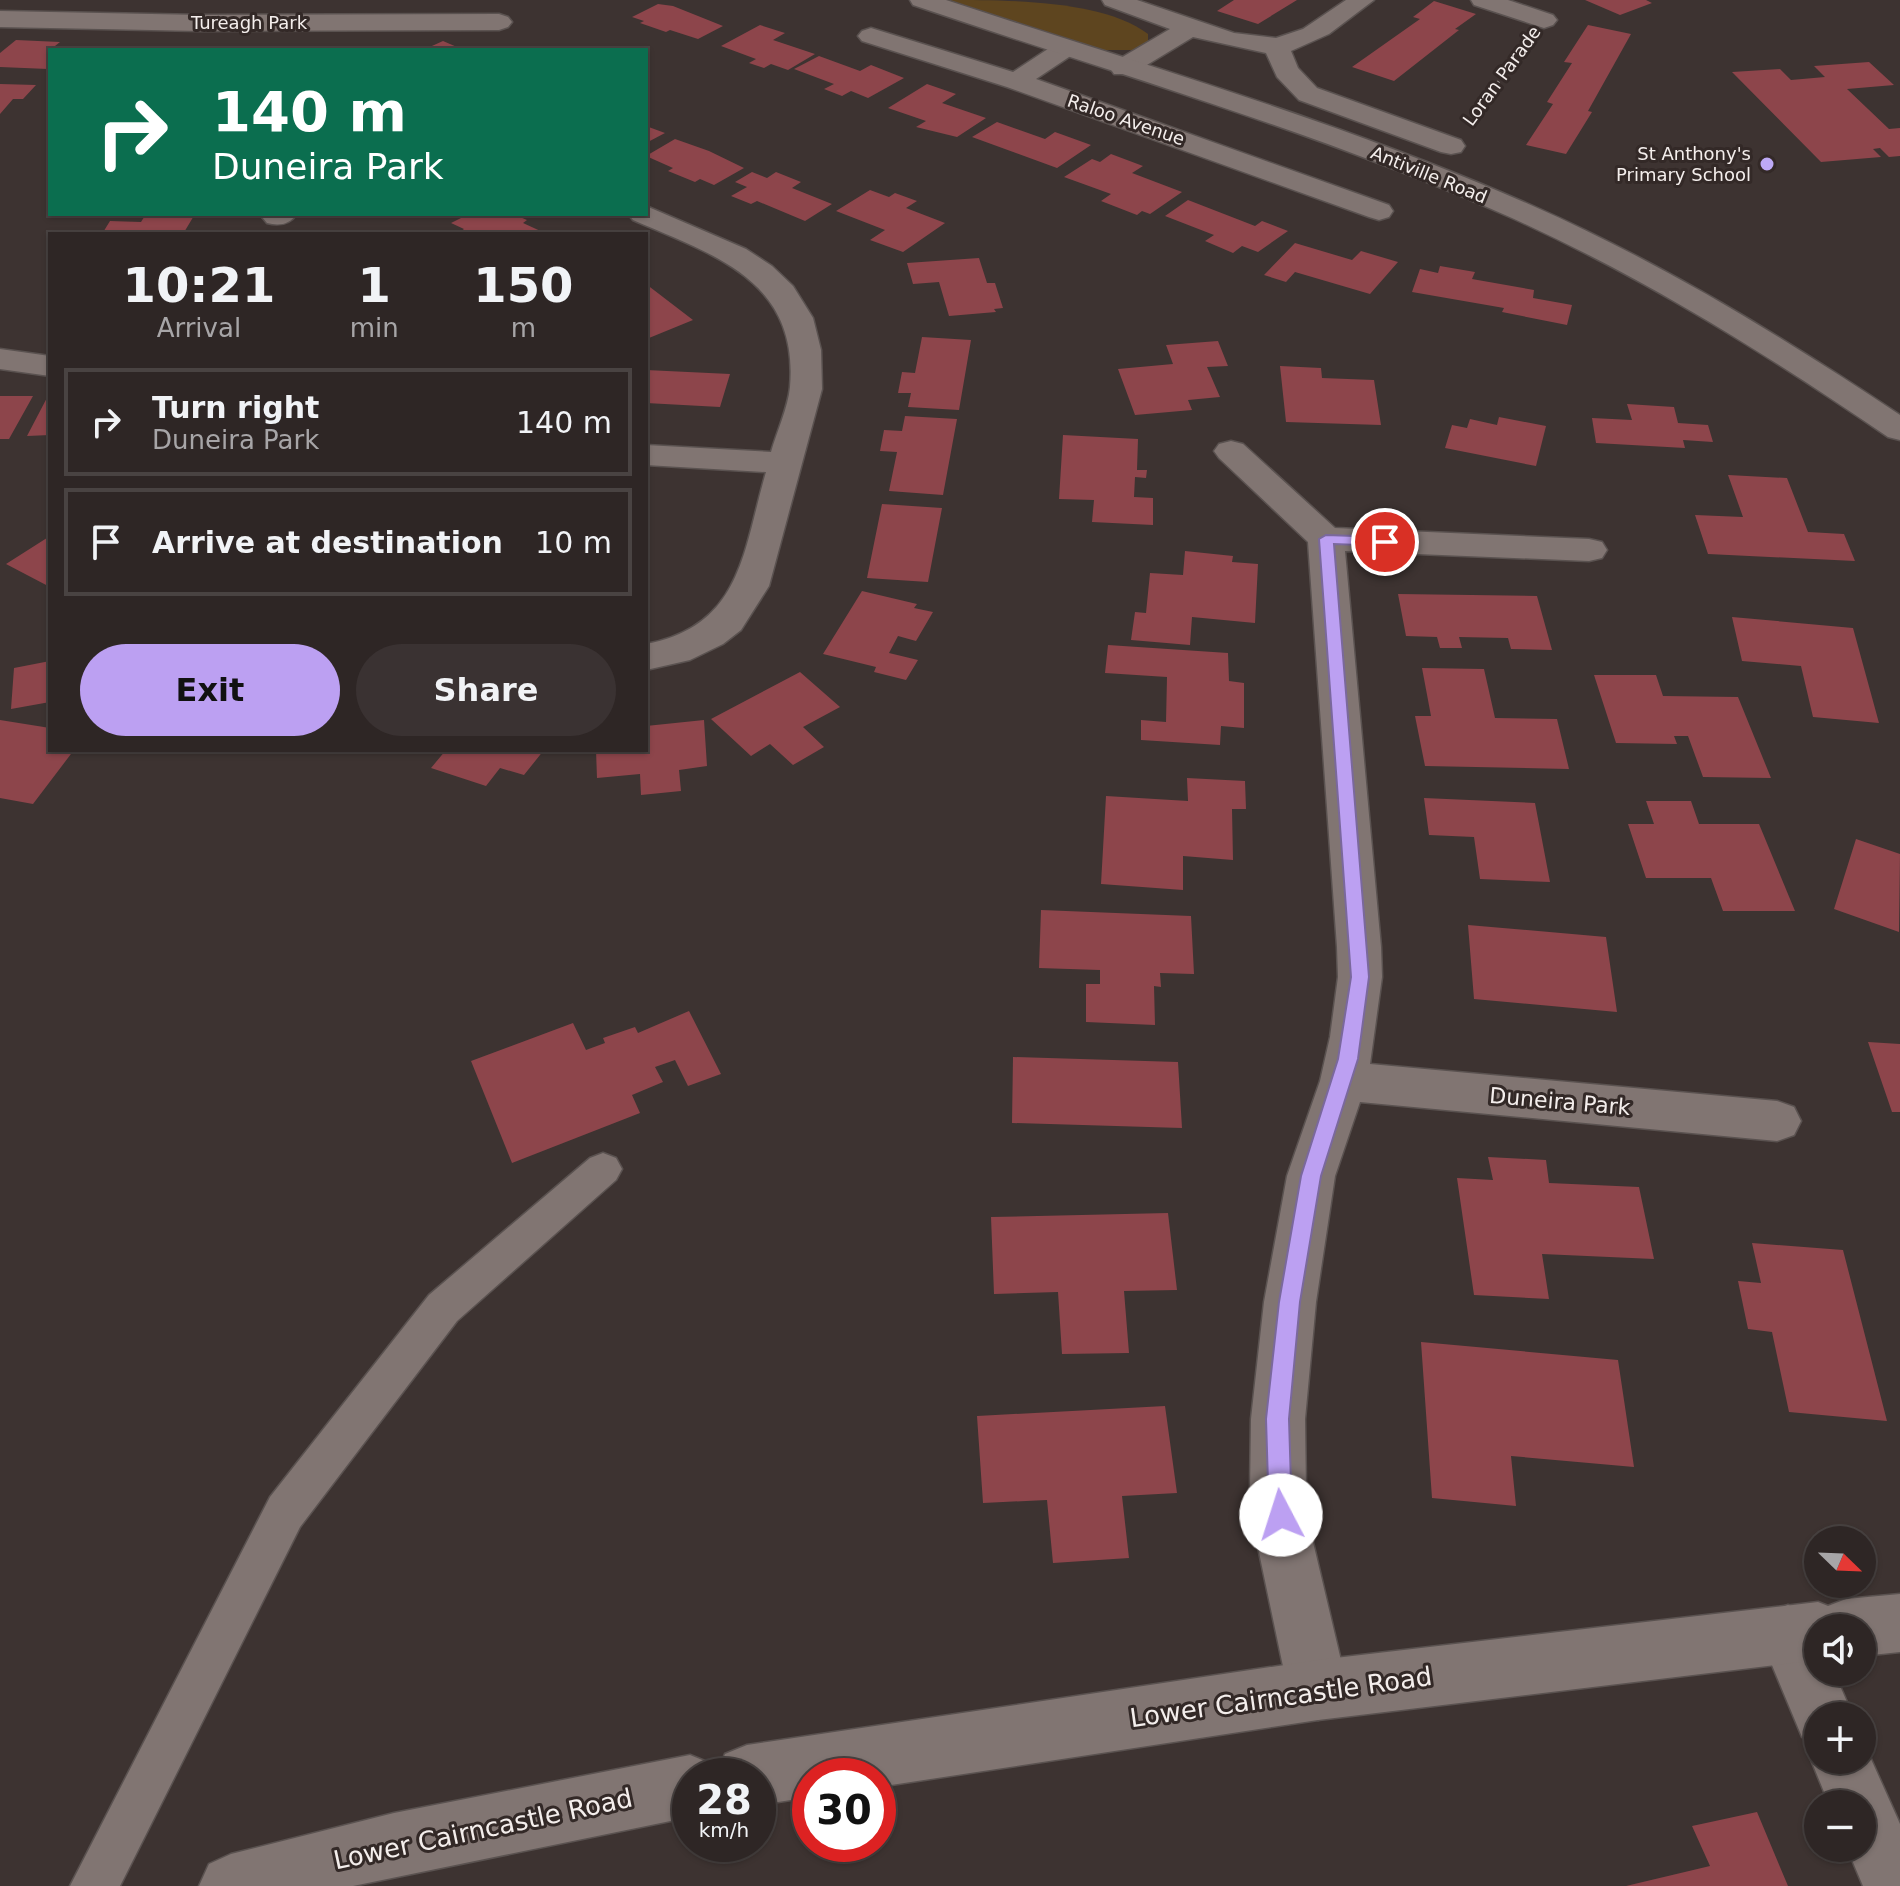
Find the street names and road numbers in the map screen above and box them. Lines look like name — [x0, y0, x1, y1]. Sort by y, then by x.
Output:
street label: Tureagh Park — [190, 12, 308, 33]
street label: Loran Parade — [1458, 22, 1545, 130]
street label: Raloo Avenue — [1065, 90, 1188, 149]
street label: Antiville Road — [1368, 142, 1490, 207]
street label: Duneira Park — [1488, 1083, 1632, 1120]
street label: Lower Cairncastle Road — [1128, 1661, 1434, 1733]
street label: Lower Cairncastle Road — [331, 1783, 635, 1875]

